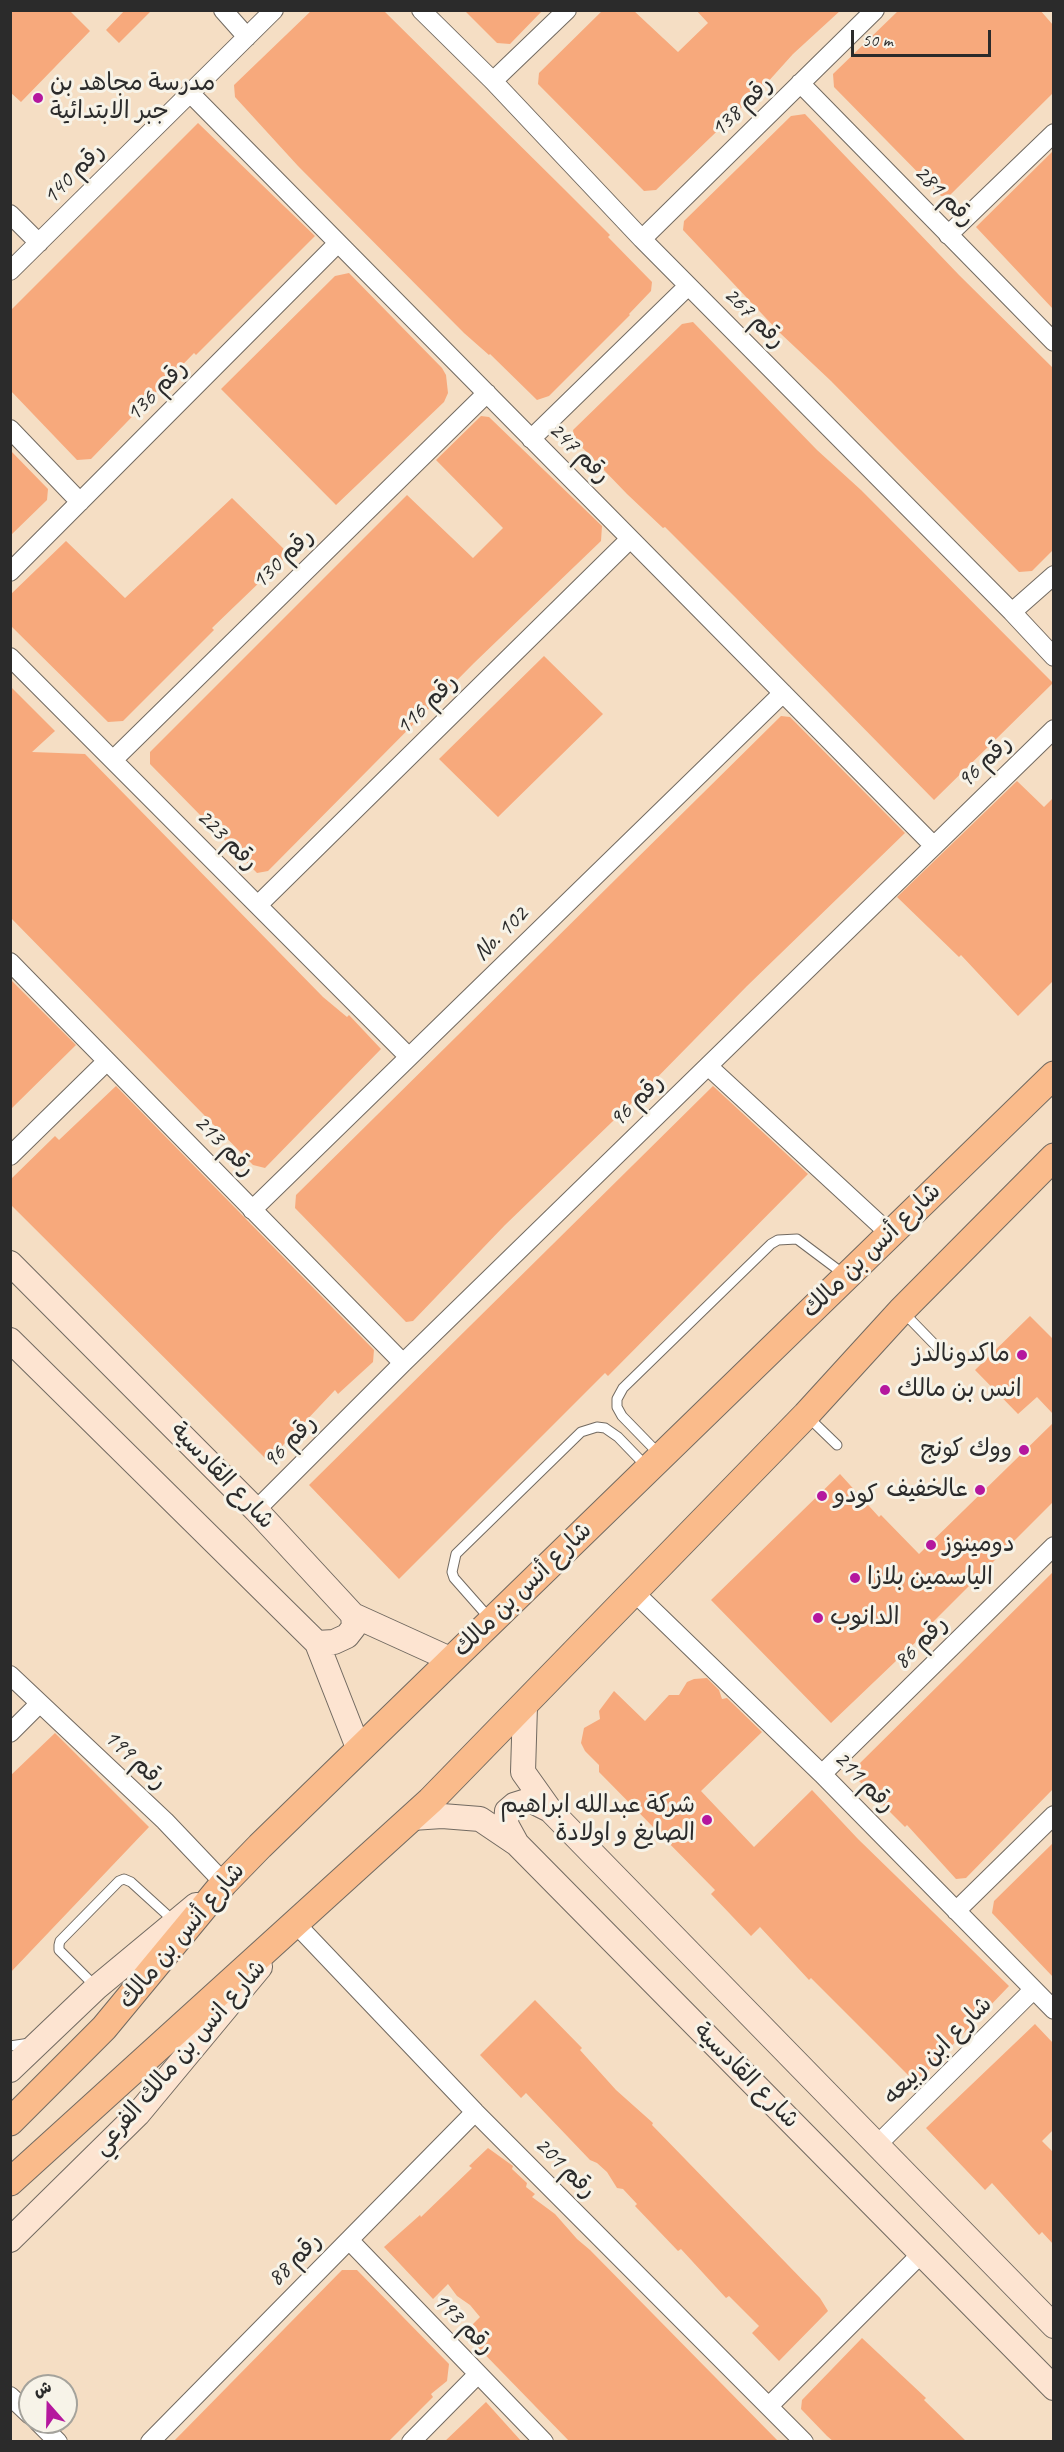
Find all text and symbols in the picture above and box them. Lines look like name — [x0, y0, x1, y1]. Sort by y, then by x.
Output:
scale bar — [854, 18, 994, 56]
text: 50 m — [862, 29, 893, 51]
place label: مدرسة مجاهد بن جبر الابتدائية — [50, 70, 215, 126]
street label: رقم 138 — [705, 70, 779, 144]
marker: مدرسة مجاهد بن جبر الابتدائية — [31, 91, 45, 105]
street label: رقم 140 — [37, 137, 111, 211]
street label: رقم 281 — [907, 159, 981, 233]
street label: رقم 267 — [717, 281, 791, 355]
street label: رقم 136 — [120, 354, 194, 428]
street label: رقم 247 — [542, 416, 616, 490]
street label: رقم 130 — [246, 522, 320, 596]
street label: رقم 116 — [390, 668, 464, 742]
street label: رقم 96 — [952, 729, 1018, 795]
street label: رقم 223 — [190, 803, 264, 877]
street label: No. 102 — [467, 901, 535, 967]
street label: رقم 96 — [604, 1068, 670, 1134]
street label: رقم 213 — [187, 1109, 261, 1183]
street label: شارع أنس بن مالك — [797, 1178, 947, 1324]
place label: ماكدونالدز — [913, 1341, 1010, 1369]
marker: ماكدونالدز — [1015, 1348, 1029, 1362]
place label: انس بن مالك — [897, 1376, 1022, 1404]
marker: انس بن مالك — [878, 1383, 892, 1397]
street label: رقم 96 — [257, 1409, 323, 1475]
street label: شارع القادسية — [164, 1417, 280, 1535]
place label: ووك كونج — [920, 1436, 1012, 1464]
marker: ووك كونج — [1017, 1443, 1031, 1457]
place label: عالخفيف — [886, 1476, 968, 1504]
place label: كودو — [834, 1482, 878, 1510]
marker: عالخفيف — [973, 1483, 987, 1497]
marker: كودو — [815, 1489, 829, 1503]
street label: شارع أنس بن مالك — [448, 1517, 598, 1663]
place label: دومينوز — [943, 1531, 1015, 1559]
marker: دومينوز — [924, 1538, 938, 1552]
place label: الياسمين بلازا — [867, 1564, 993, 1592]
marker: الياسمين بلازا — [848, 1571, 862, 1585]
place label: الدانوب — [830, 1604, 900, 1632]
street label: رقم 86 — [888, 1610, 954, 1676]
marker: الدانوب — [811, 1611, 825, 1625]
street label: رقم 199 — [98, 1724, 172, 1796]
street label: رقم 211 — [827, 1745, 901, 1819]
place label: شركة عبدالله ابراهيم الصايغ و اولادة — [500, 1792, 695, 1848]
marker: شركة عبدالله ابراهيم الصايغ و اولادة — [700, 1813, 714, 1827]
street label: شارع أنس بن مالك — [113, 1857, 251, 2015]
street label: شارع انس بن مالك الفرعي — [87, 1954, 273, 2162]
street label: شارع ابن ربيعه — [877, 1990, 999, 2112]
street label: شارع القادسية — [687, 2017, 805, 2135]
street label: رقم 201 — [528, 2131, 602, 2205]
street label: رقم 88 — [262, 2227, 328, 2293]
street label: رقم 193 — [426, 2287, 500, 2361]
north arrow — [18, 2374, 78, 2434]
text: ش — [31, 2377, 54, 2401]

